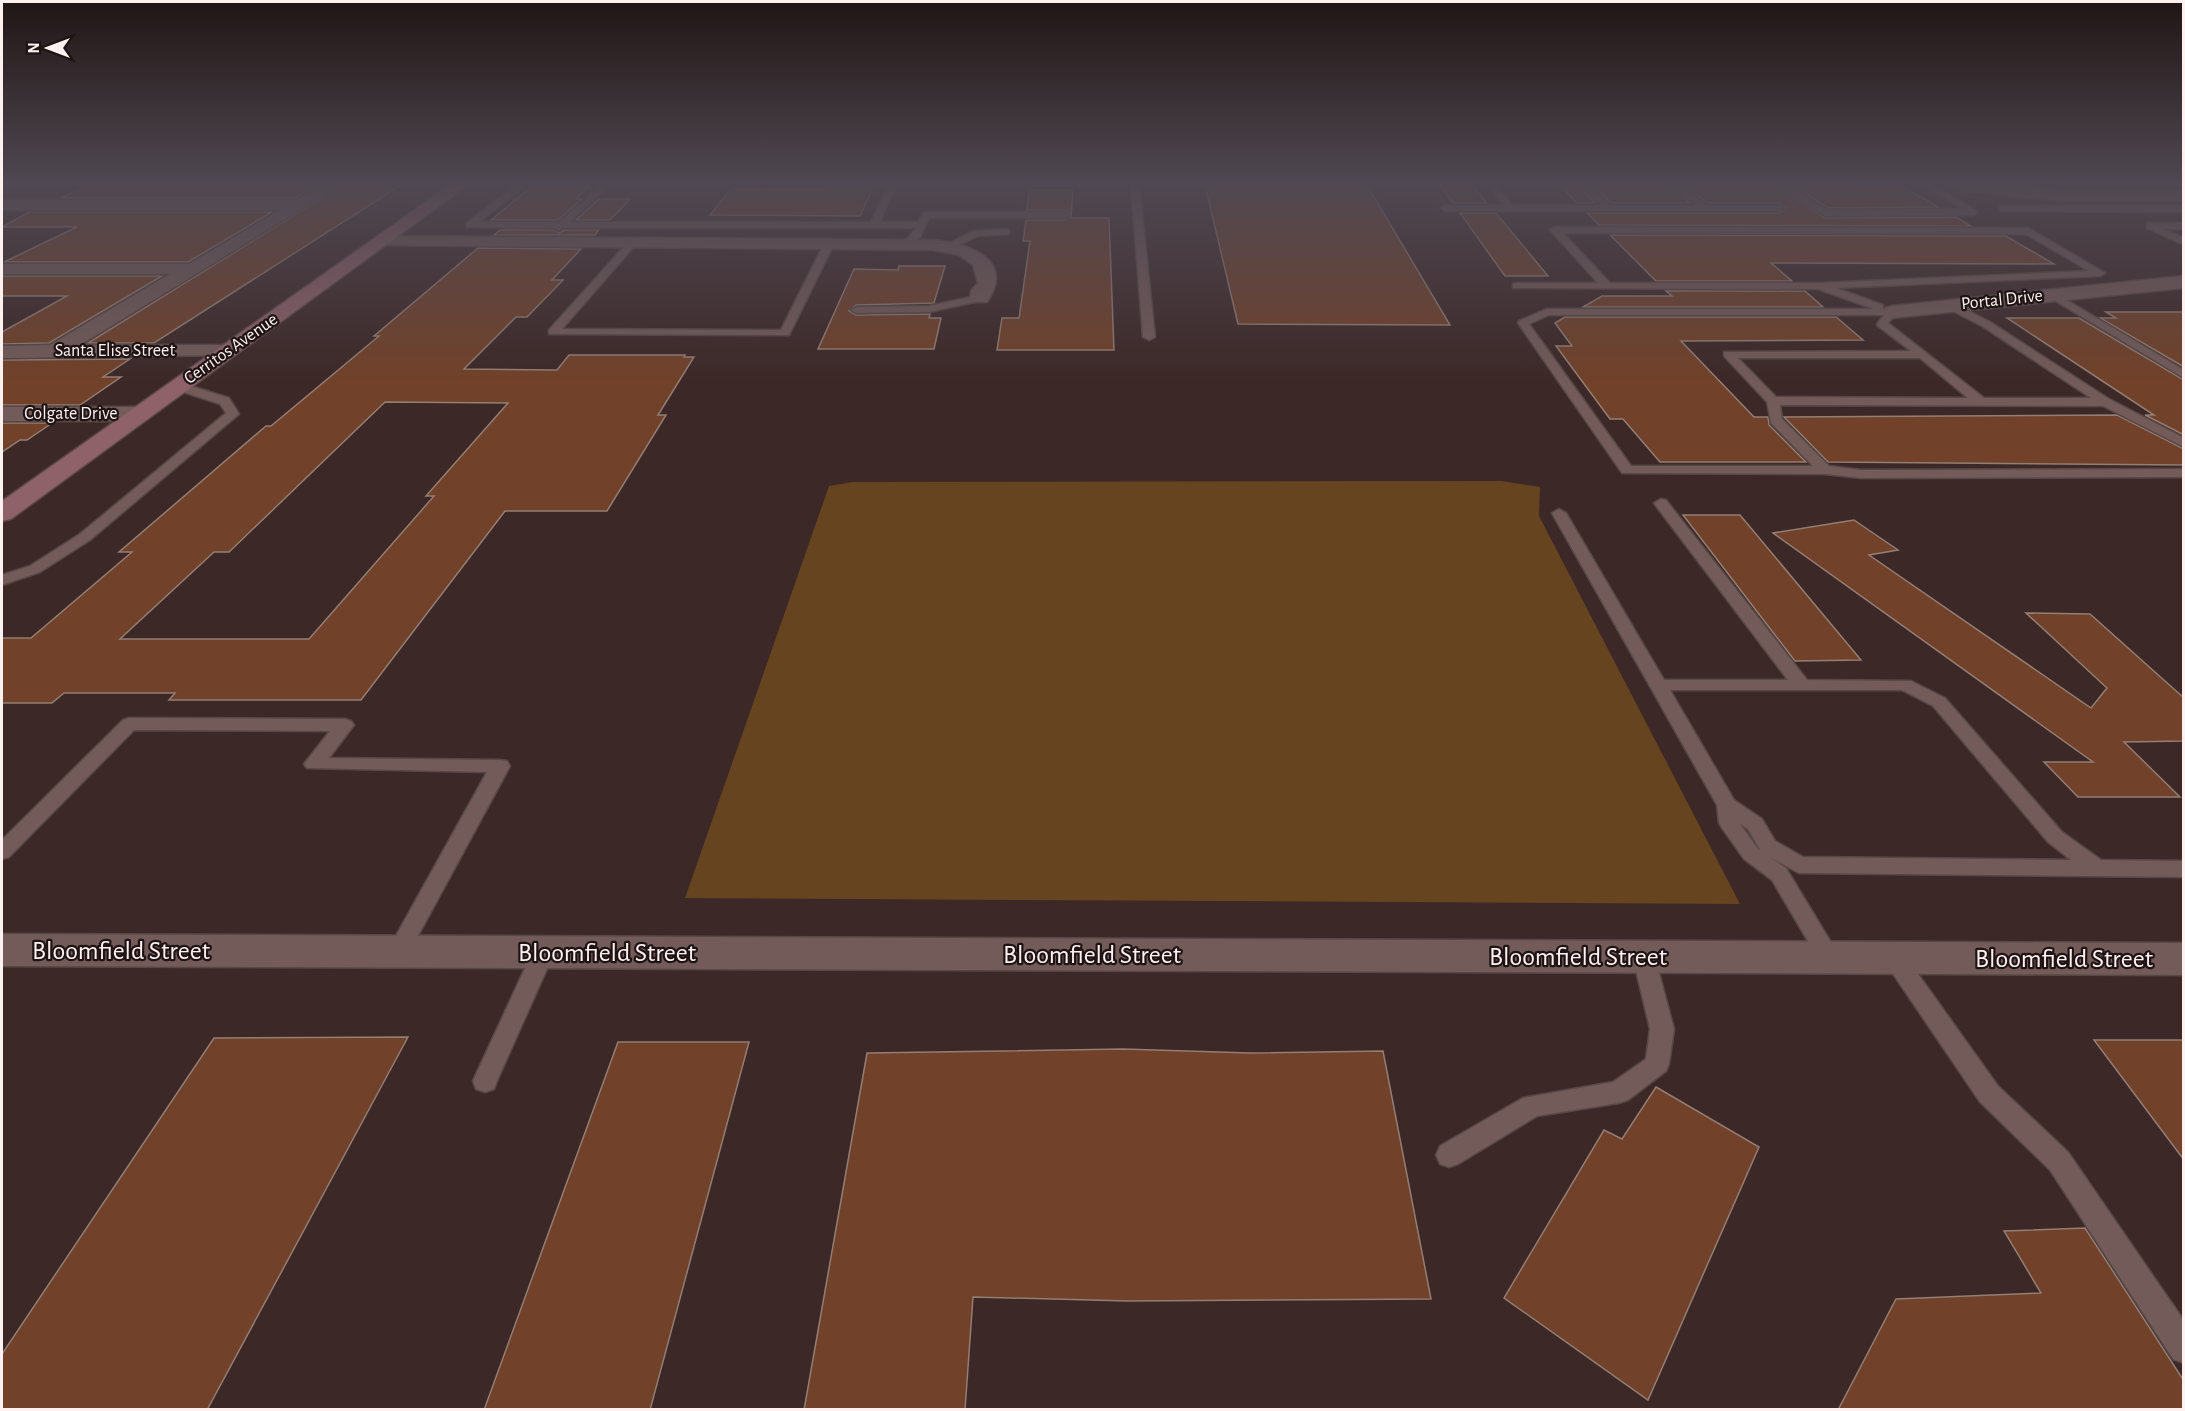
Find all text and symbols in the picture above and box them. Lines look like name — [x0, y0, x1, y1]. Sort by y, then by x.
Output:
north arrow — [18, 18, 78, 78]
text: N — [26, 42, 42, 54]
street label: Portal Drive — [1960, 287, 2044, 313]
street label: Cerritos Avenue — [181, 310, 281, 388]
street label: Santa Elise Street — [55, 342, 175, 360]
street label: Colgate Drive — [24, 405, 118, 423]
street label: Bloomfield Street — [32, 938, 210, 964]
street label: Bloomfield Street — [518, 940, 696, 966]
street label: Bloomfield Street — [1003, 942, 1181, 968]
street label: Bloomfield Street — [1489, 944, 1667, 970]
street label: Bloomfield Street — [1975, 946, 2153, 972]

